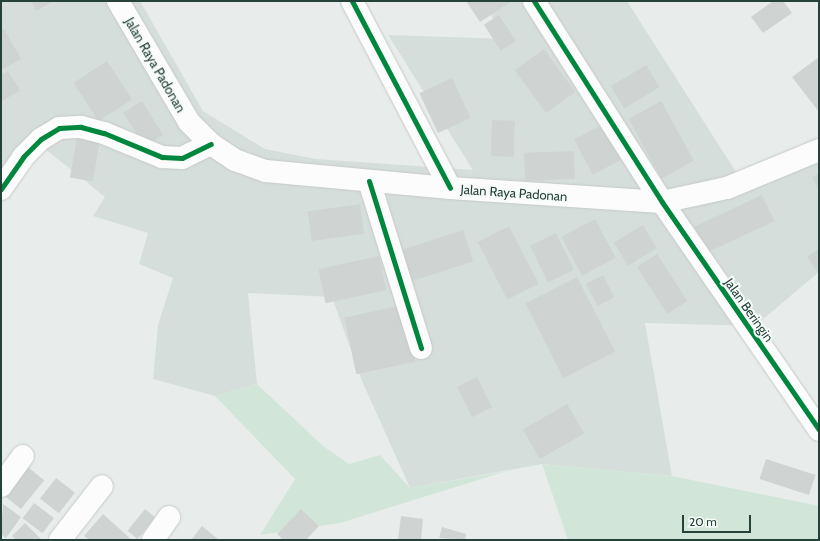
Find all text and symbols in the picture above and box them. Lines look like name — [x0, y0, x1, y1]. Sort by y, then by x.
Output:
street label: Jalan Raya Padonan — [122, 15, 188, 115]
street label: Jalan Raya Padonan — [460, 181, 568, 205]
street label: Jalan Beringin — [721, 275, 777, 345]
scale bar — [684, 507, 753, 533]
text: 20 m — [689, 514, 717, 529]

